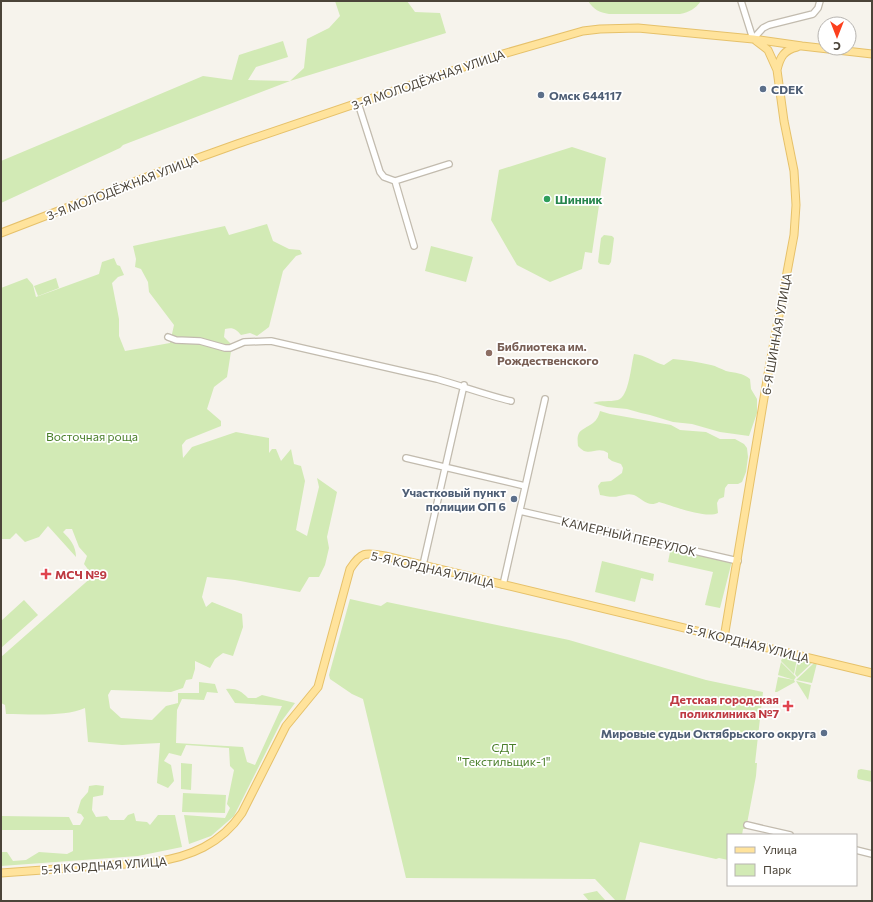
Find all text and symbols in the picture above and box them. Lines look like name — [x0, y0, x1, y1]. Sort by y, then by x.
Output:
north arrow — [817, 16, 857, 56]
text: С — [833, 40, 841, 53]
street label: 3-Я МОЛОДЁЖНАЯ УЛИЦА — [350, 46, 506, 112]
place label: CDEK — [771, 82, 804, 96]
marker: CDEK — [758, 84, 768, 94]
place label: Омск 644117 — [549, 88, 622, 102]
marker: Омск 644117 — [536, 90, 546, 100]
street label: 3-Я МОЛОДЁЖНАЯ УЛИЦА — [44, 152, 200, 222]
place label: Шинник — [555, 192, 603, 206]
marker: Шинник — [542, 194, 552, 204]
street label: 6-Я ШИННАЯ УЛИЦА — [758, 272, 794, 396]
place label: Библиотека им. Рождественского — [497, 339, 599, 367]
marker: Библиотека им. Рождественского — [484, 348, 494, 358]
park label: Восточная роща — [46, 429, 138, 443]
place label: Участковый пункт полиции ОП 6 — [402, 485, 506, 513]
marker: Участковый пункт полиции ОП 6 — [509, 494, 519, 504]
street label: КАМЕРНЫЙ ПЕРЕУЛОК — [560, 514, 698, 558]
street label: 5-Я КОРДНАЯ УЛИЦА — [370, 548, 496, 590]
place label: МСЧ №9 — [55, 567, 107, 581]
marker: МСЧ №9 — [40, 568, 52, 580]
street label: 5-Я КОРДНАЯ УЛИЦА — [685, 621, 811, 665]
place label: Детская городская поликлиника №7 — [670, 692, 779, 720]
marker: Детская городская поликлиника №7 — [782, 700, 794, 712]
place label: Мировые судьи Октябрьского округа — [601, 726, 816, 740]
marker: Мировые судьи Октябрьского округа — [819, 728, 829, 738]
park label: СДТ "Текстильщик-1" — [457, 740, 551, 768]
legend — [727, 834, 857, 886]
text: Улица — [763, 842, 797, 856]
street label: 5-Я КОРДНАЯ УЛИЦА — [41, 854, 167, 876]
text: Парк — [763, 862, 792, 876]

